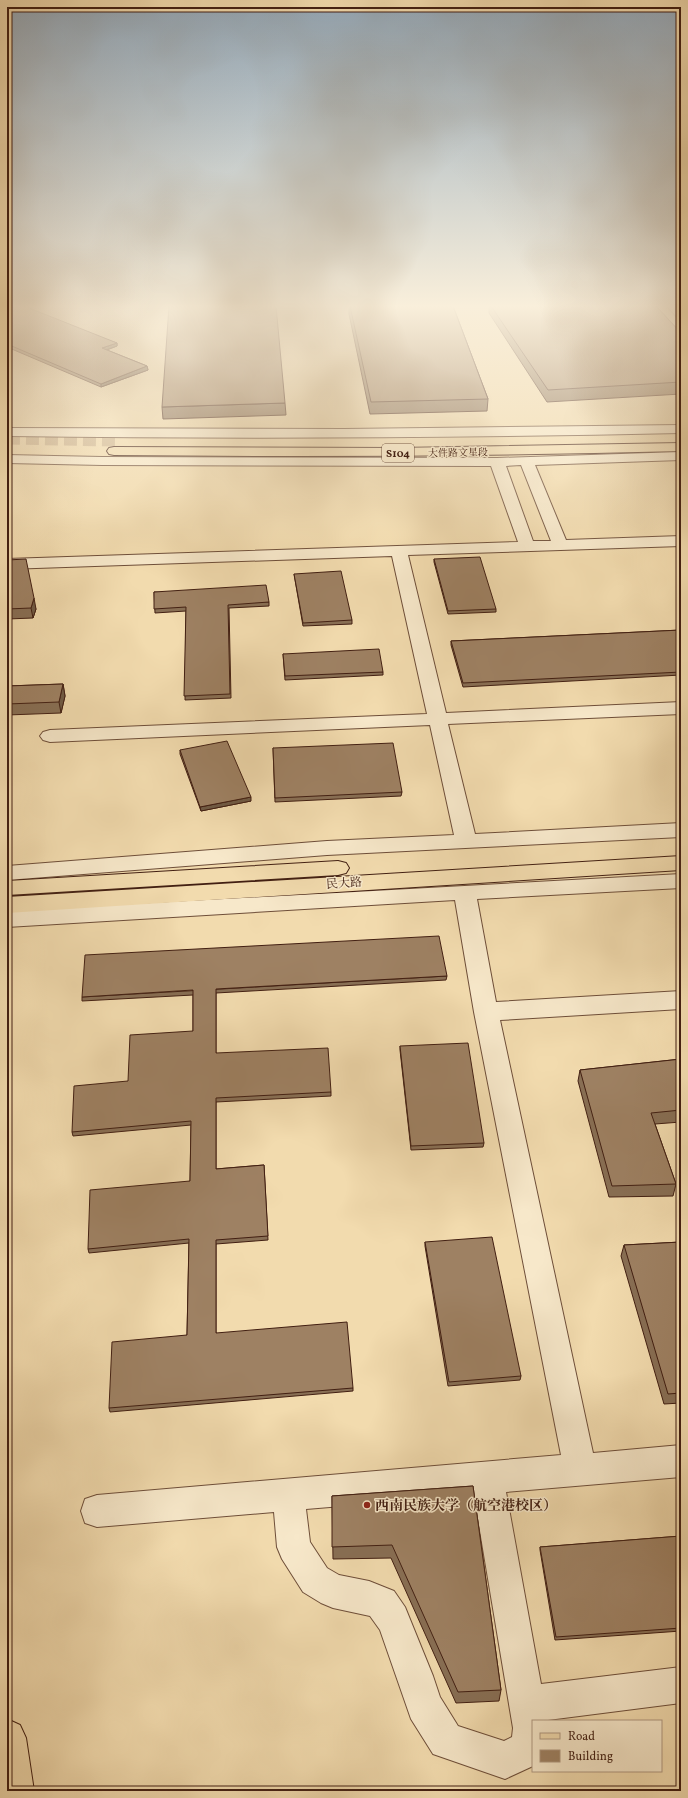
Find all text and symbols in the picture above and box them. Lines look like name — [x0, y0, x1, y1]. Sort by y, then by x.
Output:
road number: S104 — [382, 444, 414, 462]
street label: 大件路文星段 — [428, 445, 488, 461]
street label: 民大路 — [326, 875, 363, 893]
place label: 西南民族大学（航空港校区） — [375, 1497, 557, 1516]
marker: 西南民族大学（航空港校区） — [362, 1500, 372, 1510]
legend — [532, 1720, 662, 1772]
text: Road — [568, 1729, 595, 1745]
text: Building — [568, 1749, 613, 1765]

